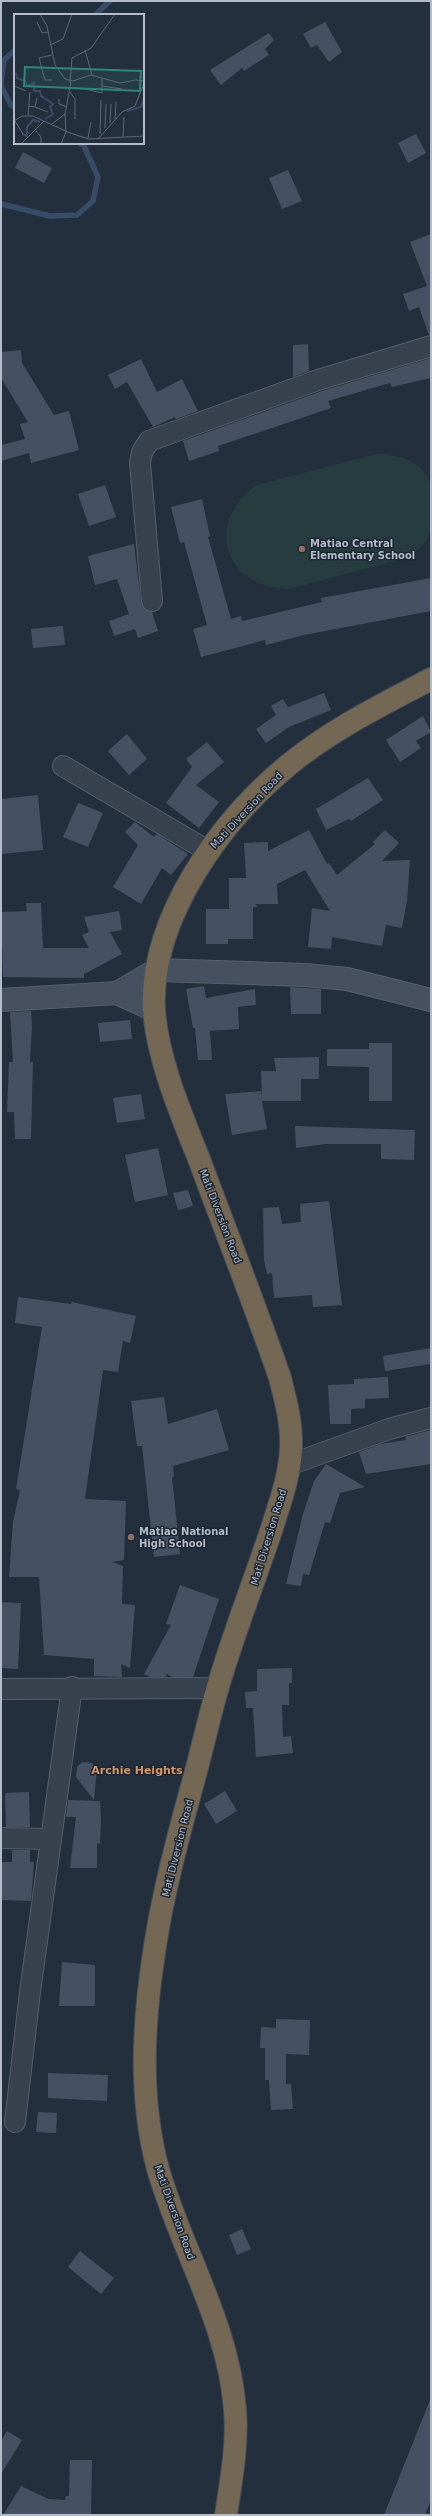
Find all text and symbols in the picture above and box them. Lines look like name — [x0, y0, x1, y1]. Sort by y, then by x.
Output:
inset map — [14, 14, 144, 144]
place label: Matiao Central Elementary School — [310, 538, 415, 561]
marker: Matiao Central Elementary School — [297, 544, 307, 554]
street label: Mati Diversion Road — [208, 770, 284, 851]
street label: Mati Diversion Road — [197, 1168, 244, 1265]
street label: Mati Diversion Road — [249, 1488, 288, 1587]
place label: Matiao National High School — [139, 1526, 229, 1549]
marker: Matiao National High School — [126, 1532, 136, 1542]
district label: Archie Heights — [91, 1764, 183, 1777]
street label: Mati Diversion Road — [160, 1798, 195, 1898]
street label: Mati Diversion Road — [152, 2163, 197, 2261]

